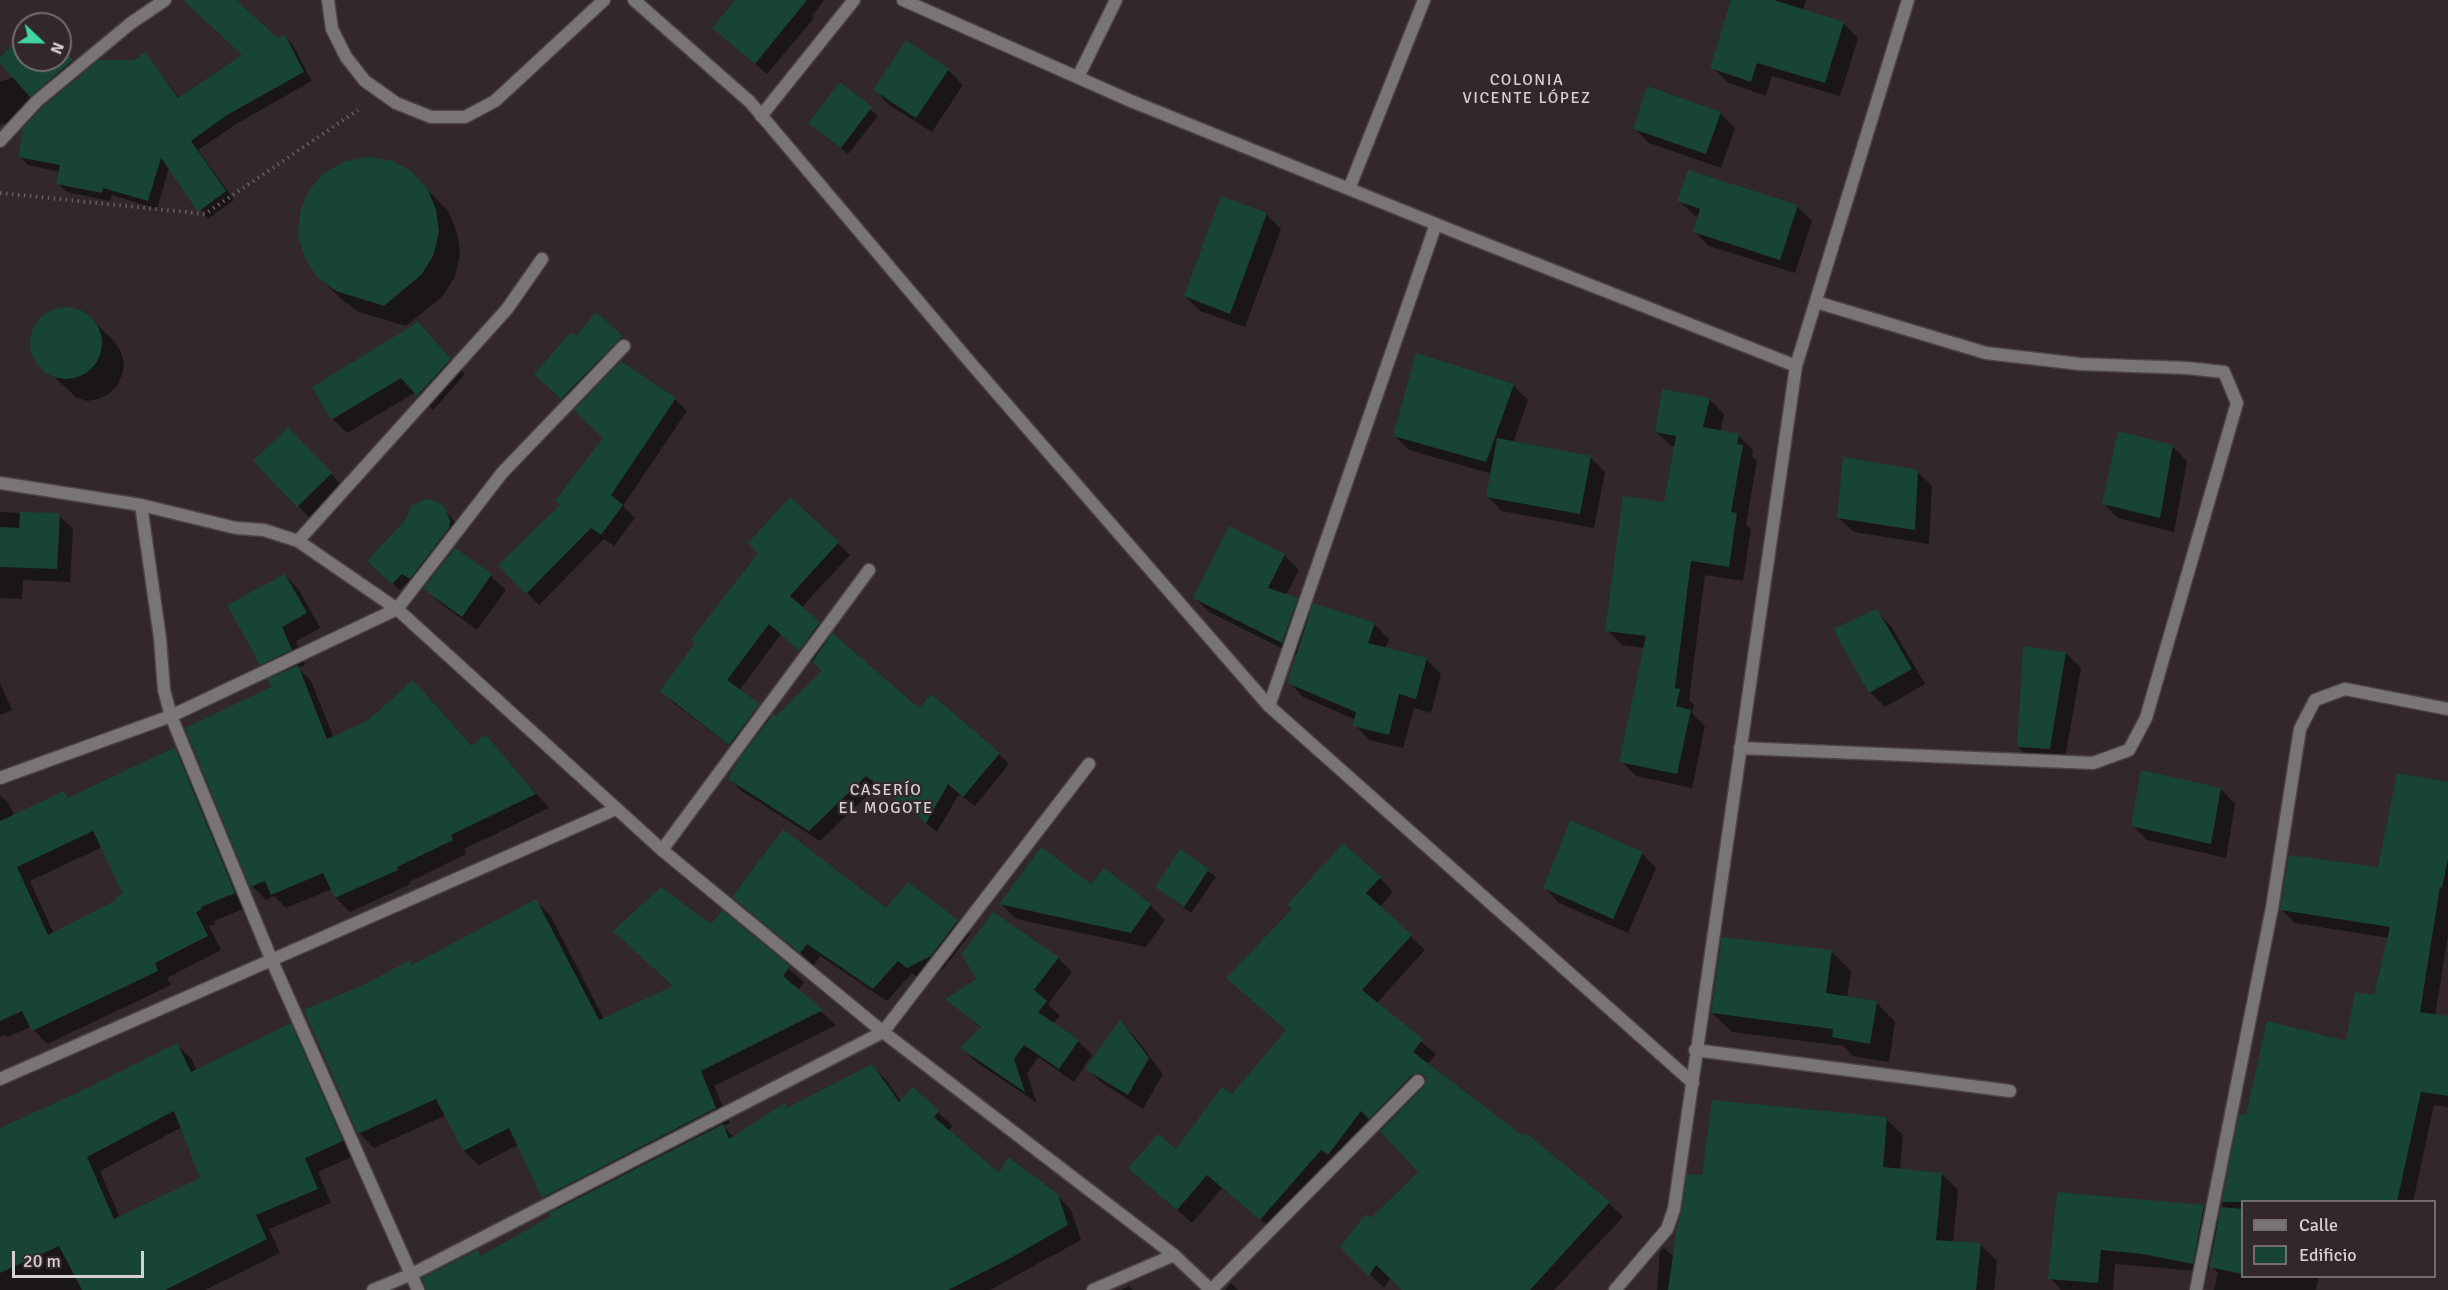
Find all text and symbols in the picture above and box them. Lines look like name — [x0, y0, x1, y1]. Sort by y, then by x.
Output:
north arrow — [12, 12, 72, 72]
text: N — [45, 39, 68, 57]
district label: COLONIA VICENTE LÓPEZ — [1463, 71, 1591, 109]
district label: CASERÍO EL MOGOTE — [838, 781, 934, 819]
legend — [2241, 1200, 2436, 1278]
text: Calle — [2299, 1214, 2338, 1236]
scale bar — [15, 1239, 147, 1277]
text: Edificio — [2299, 1244, 2357, 1266]
text: 20 m — [23, 1250, 61, 1272]

